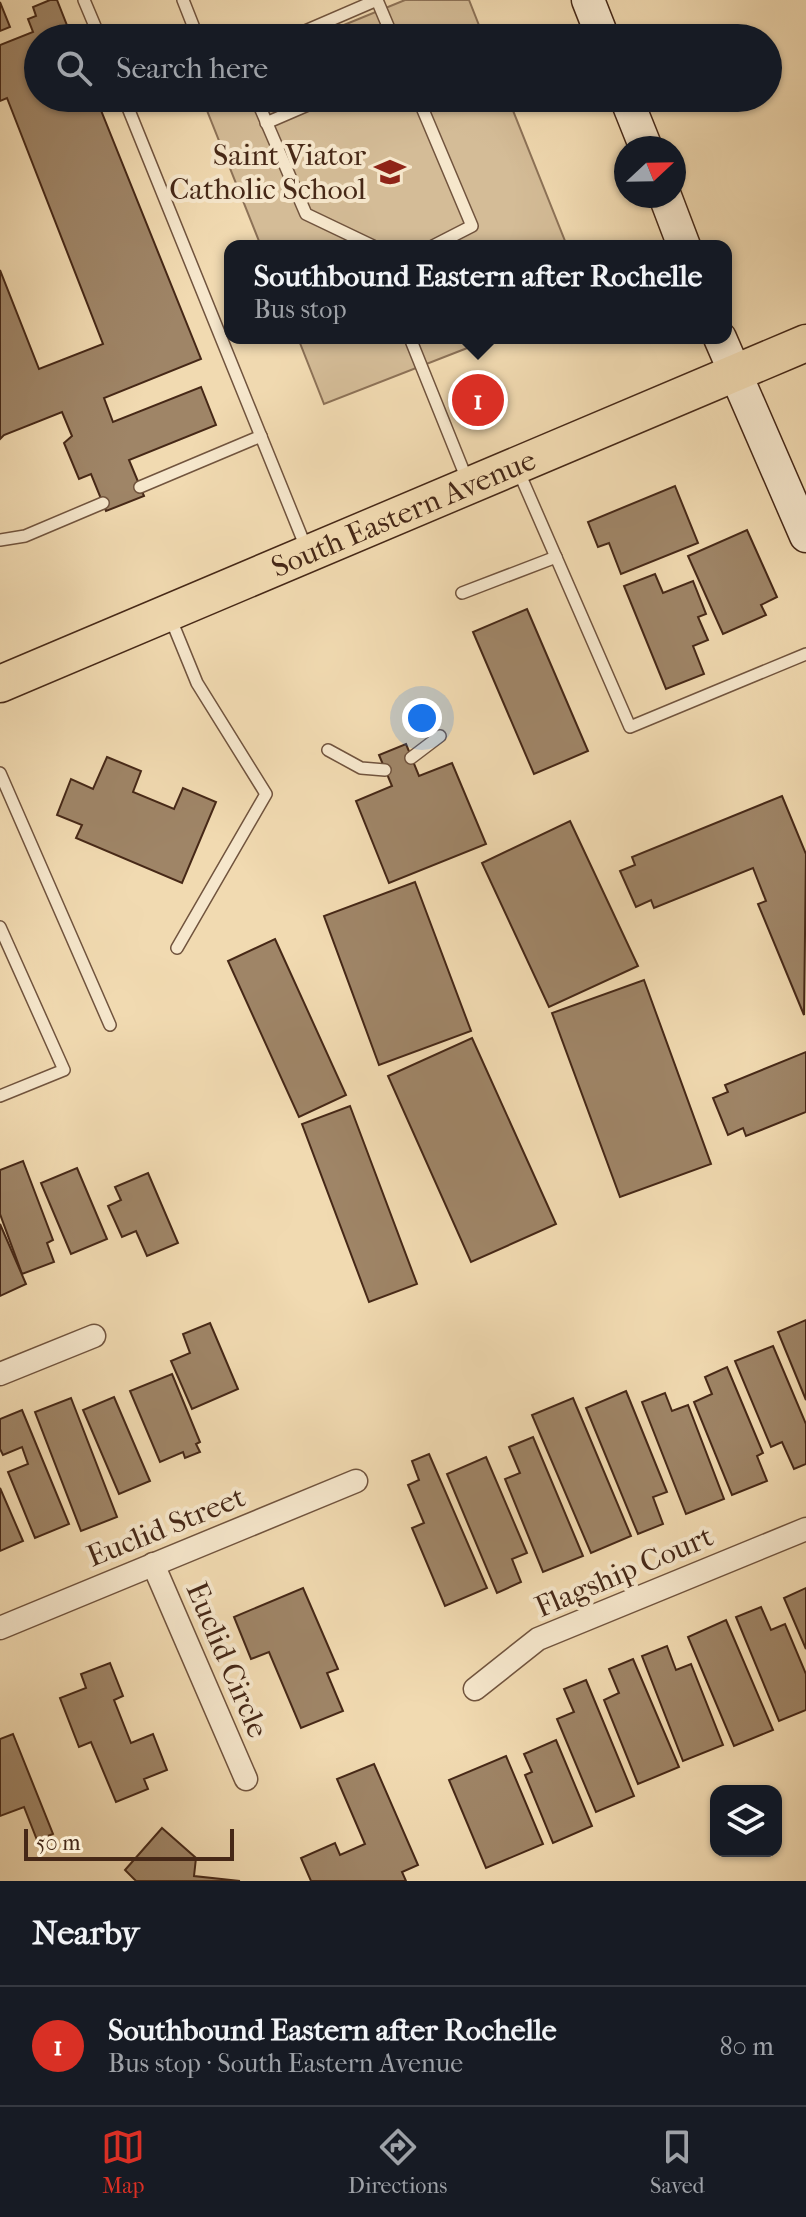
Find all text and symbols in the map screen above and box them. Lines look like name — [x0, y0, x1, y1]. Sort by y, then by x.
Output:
search box — [24, 24, 782, 112]
icon: search — [52, 46, 96, 90]
text: Search here — [116, 51, 268, 86]
north arrow — [614, 136, 686, 208]
place label: Saint Viator Catholic School — [169, 138, 366, 207]
school or university icon: Saint Viator Catholic School — [373, 155, 407, 189]
popup — [224, 240, 732, 344]
text: Southbound Eastern after Rochelle — [254, 259, 702, 294]
text: Bus stop — [254, 294, 347, 325]
pin: 1 — [452, 370, 504, 430]
street label: South Eastern Avenue — [266, 442, 541, 585]
your location — [402, 698, 442, 738]
street label: Euclid Street — [82, 1479, 250, 1575]
street label: Flagship Court — [530, 1519, 718, 1625]
street label: Euclid Circle — [179, 1577, 276, 1743]
map controls — [710, 1785, 782, 1857]
button: layers — [710, 1785, 782, 1857]
scale bar — [24, 1825, 234, 1861]
text: 50 m — [36, 1830, 81, 1856]
text: Nearby — [32, 1913, 139, 1953]
text: Southbound Eastern after Rochelle — [108, 2013, 557, 2048]
text: 1 — [53, 2031, 63, 2062]
text: 80 m — [719, 2031, 774, 2062]
text: Bus stop · South Eastern Avenue — [108, 2048, 463, 2079]
tab: Map — [101, 2125, 145, 2199]
tab: Directions — [348, 2125, 447, 2199]
tab: Saved — [650, 2125, 705, 2199]

